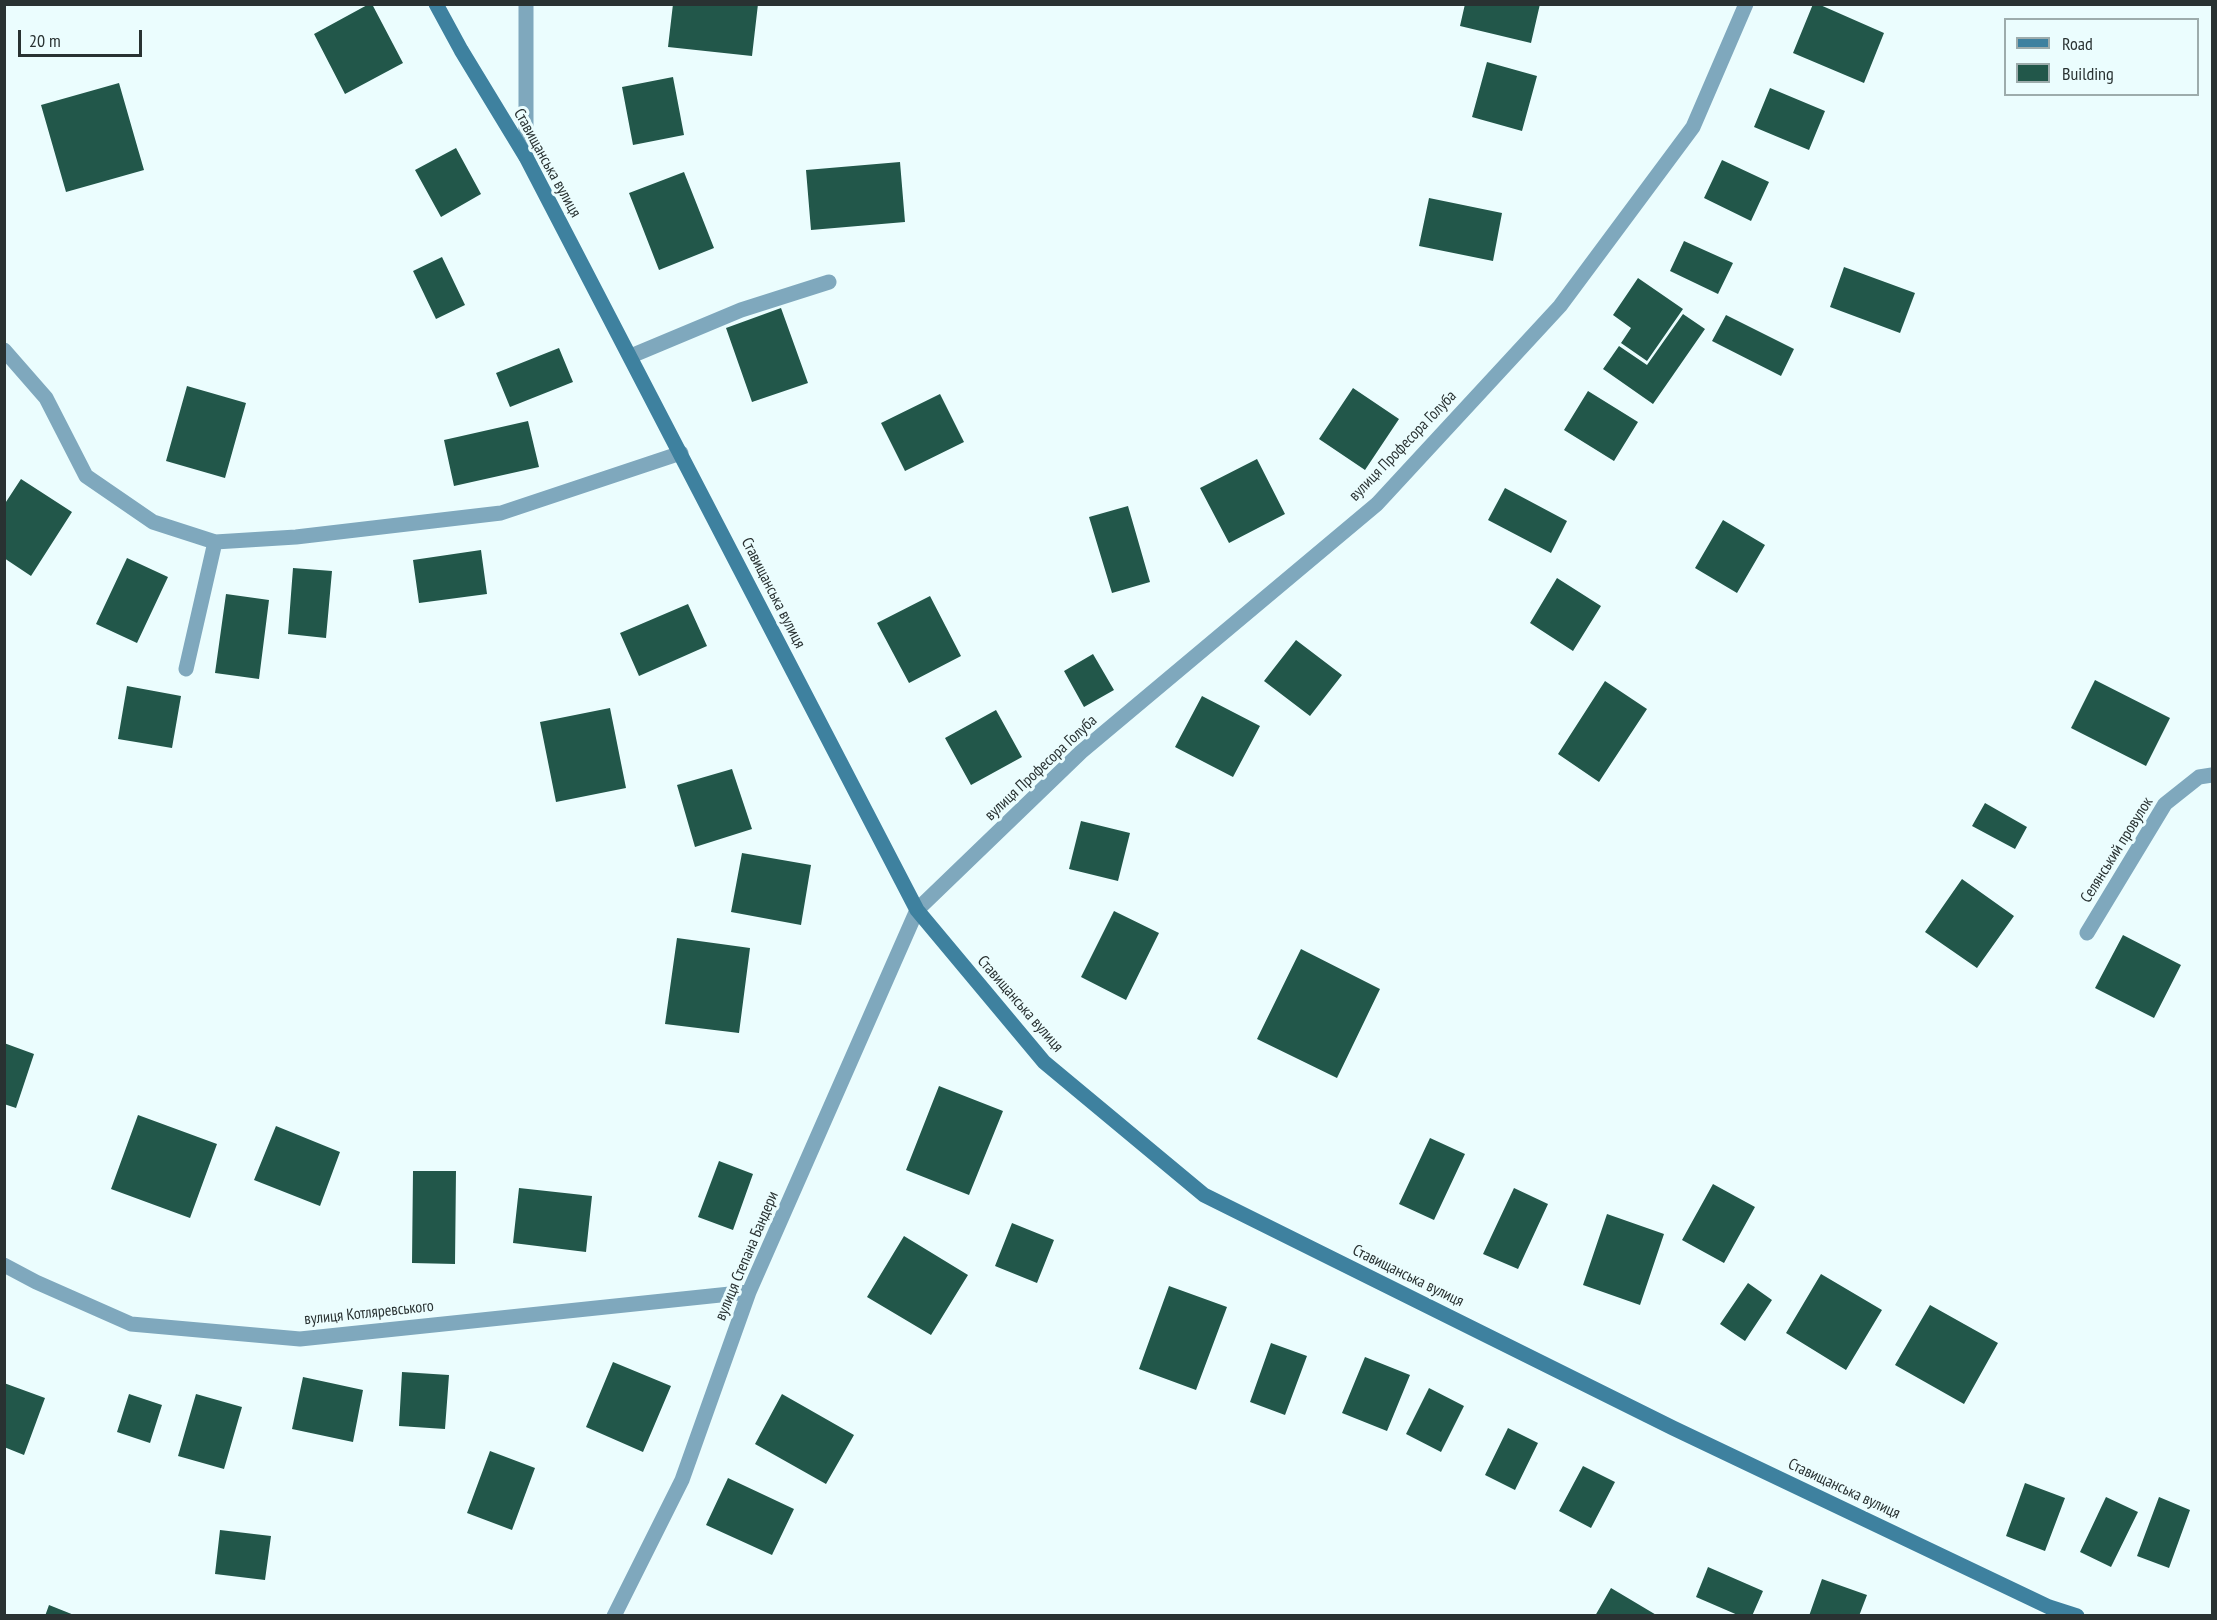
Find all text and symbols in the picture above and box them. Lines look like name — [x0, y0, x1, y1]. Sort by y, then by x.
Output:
scale bar — [21, 18, 146, 56]
legend — [2004, 18, 2199, 96]
text: 20 m — [29, 29, 61, 52]
text: Road — [2062, 32, 2093, 55]
text: Building — [2062, 62, 2114, 85]
street label: Ставищанська вулиця — [509, 105, 585, 221]
street label: вулиця Професора Голуба — [1345, 387, 1461, 505]
street label: Ставищанська вулиця — [737, 535, 809, 651]
street label: вулиця Професора Голуба — [981, 711, 1101, 825]
street label: Селянський провулок — [2077, 794, 2157, 906]
street label: Ставищанська вулиця — [973, 952, 1067, 1056]
street label: вулиця Степана Бандери — [711, 1188, 783, 1324]
street label: Ставищанська вулиця — [1349, 1241, 1467, 1311]
street label: вулиця Котляревського — [303, 1297, 435, 1329]
street label: Ставищанська вулиця — [1785, 1455, 1903, 1523]

